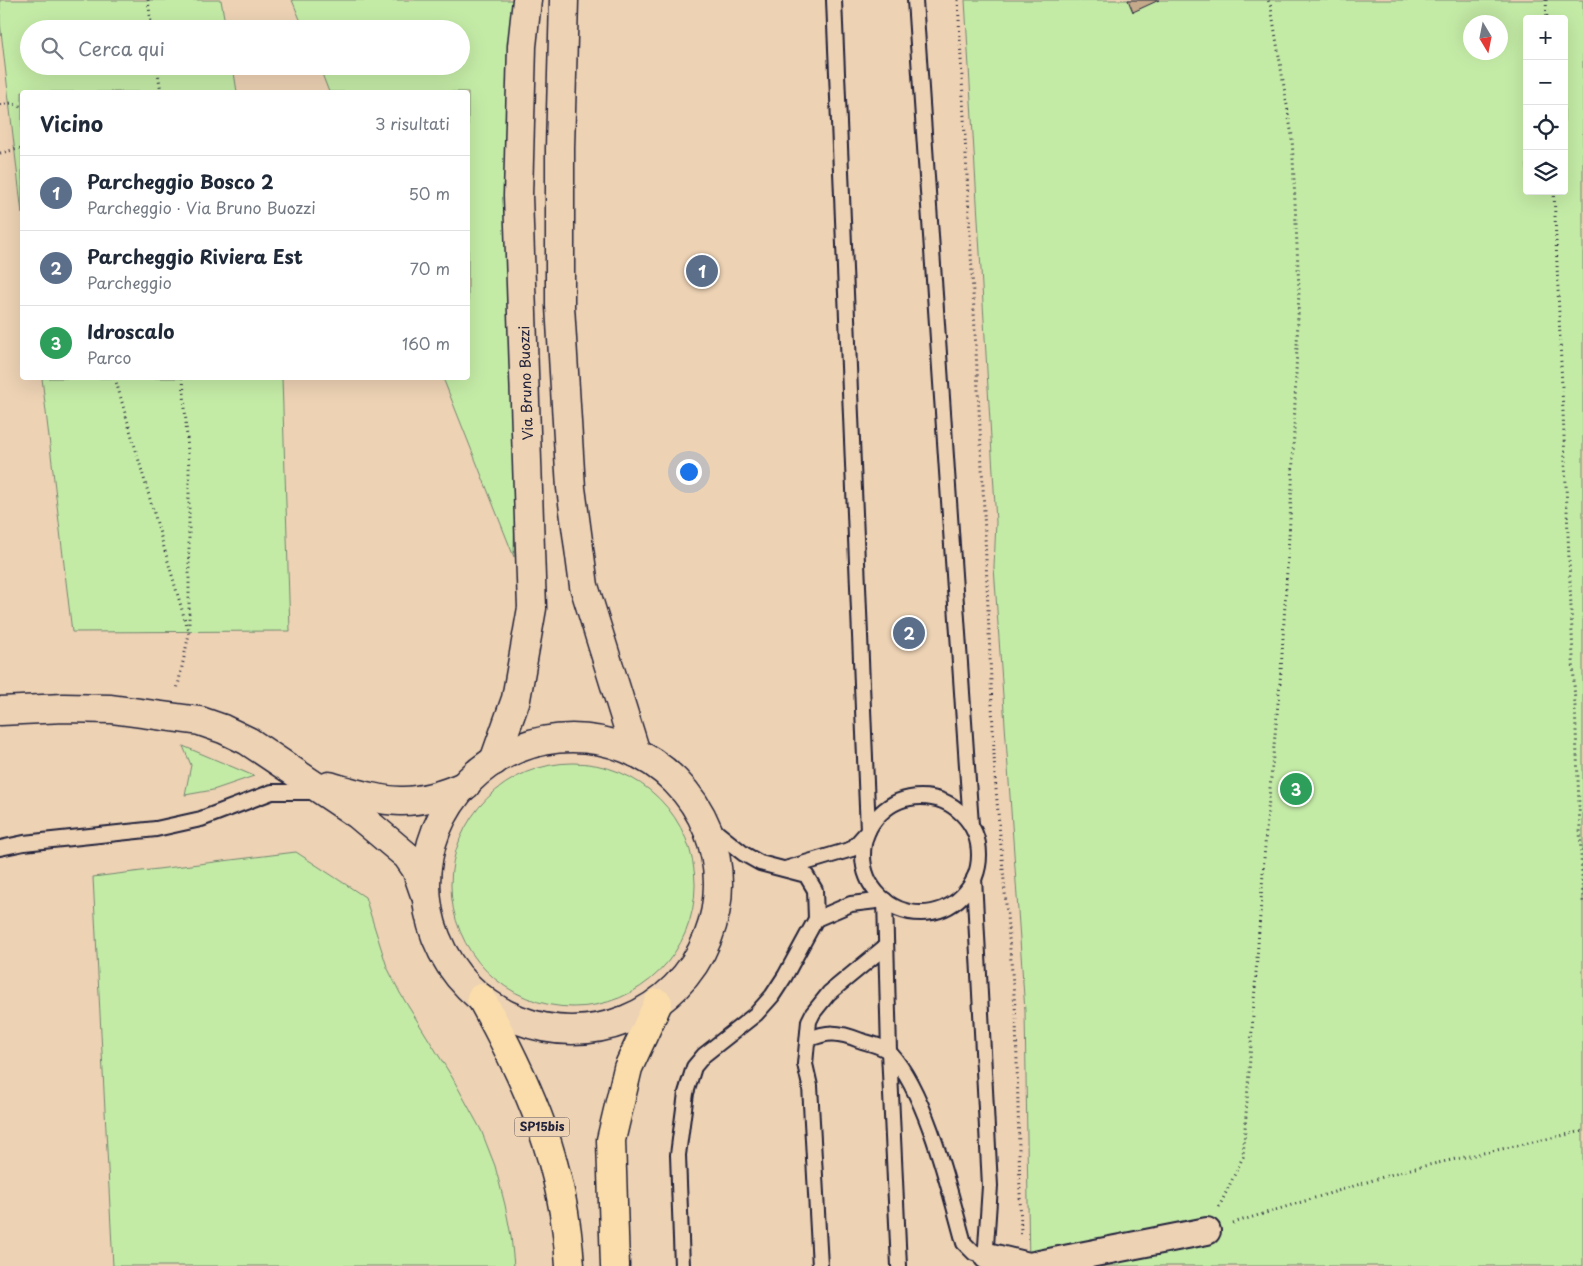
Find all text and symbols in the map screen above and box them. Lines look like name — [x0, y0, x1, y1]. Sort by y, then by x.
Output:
north arrow — [1463, 15, 1508, 60]
map controls — [1523, 15, 1568, 195]
button: + — [1523, 15, 1568, 60]
search box — [20, 20, 470, 75]
icon: search — [38, 34, 66, 62]
text: Cerca qui — [78, 34, 165, 62]
button: − — [1523, 60, 1568, 105]
button: locate — [1523, 105, 1568, 150]
text: Vicino — [40, 107, 103, 139]
text: 3 risultati — [375, 111, 450, 135]
button: layers — [1523, 150, 1568, 195]
text: Parcheggio Bosco 2 — [87, 167, 274, 195]
text: 1 — [52, 181, 60, 205]
text: 50 m — [409, 181, 450, 205]
text: Parcheggio · Via Bruno Buozzi — [87, 195, 316, 219]
text: Parcheggio Riviera Est — [87, 242, 303, 270]
pin: 1 — [686, 252, 718, 290]
text: 2 — [50, 256, 62, 280]
text: 70 m — [410, 256, 450, 280]
text: Parcheggio — [87, 270, 172, 294]
text: Idroscalo — [87, 317, 174, 345]
street label: Via Bruno Buozzi — [513, 325, 538, 441]
text: 3 — [51, 331, 61, 355]
text: 160 m — [402, 331, 450, 355]
text: Parco — [87, 345, 131, 369]
your location — [676, 459, 702, 485]
pin: 2 — [893, 614, 925, 652]
pin: 3 — [1280, 770, 1312, 808]
road number: SP15bis — [514, 1118, 570, 1136]

